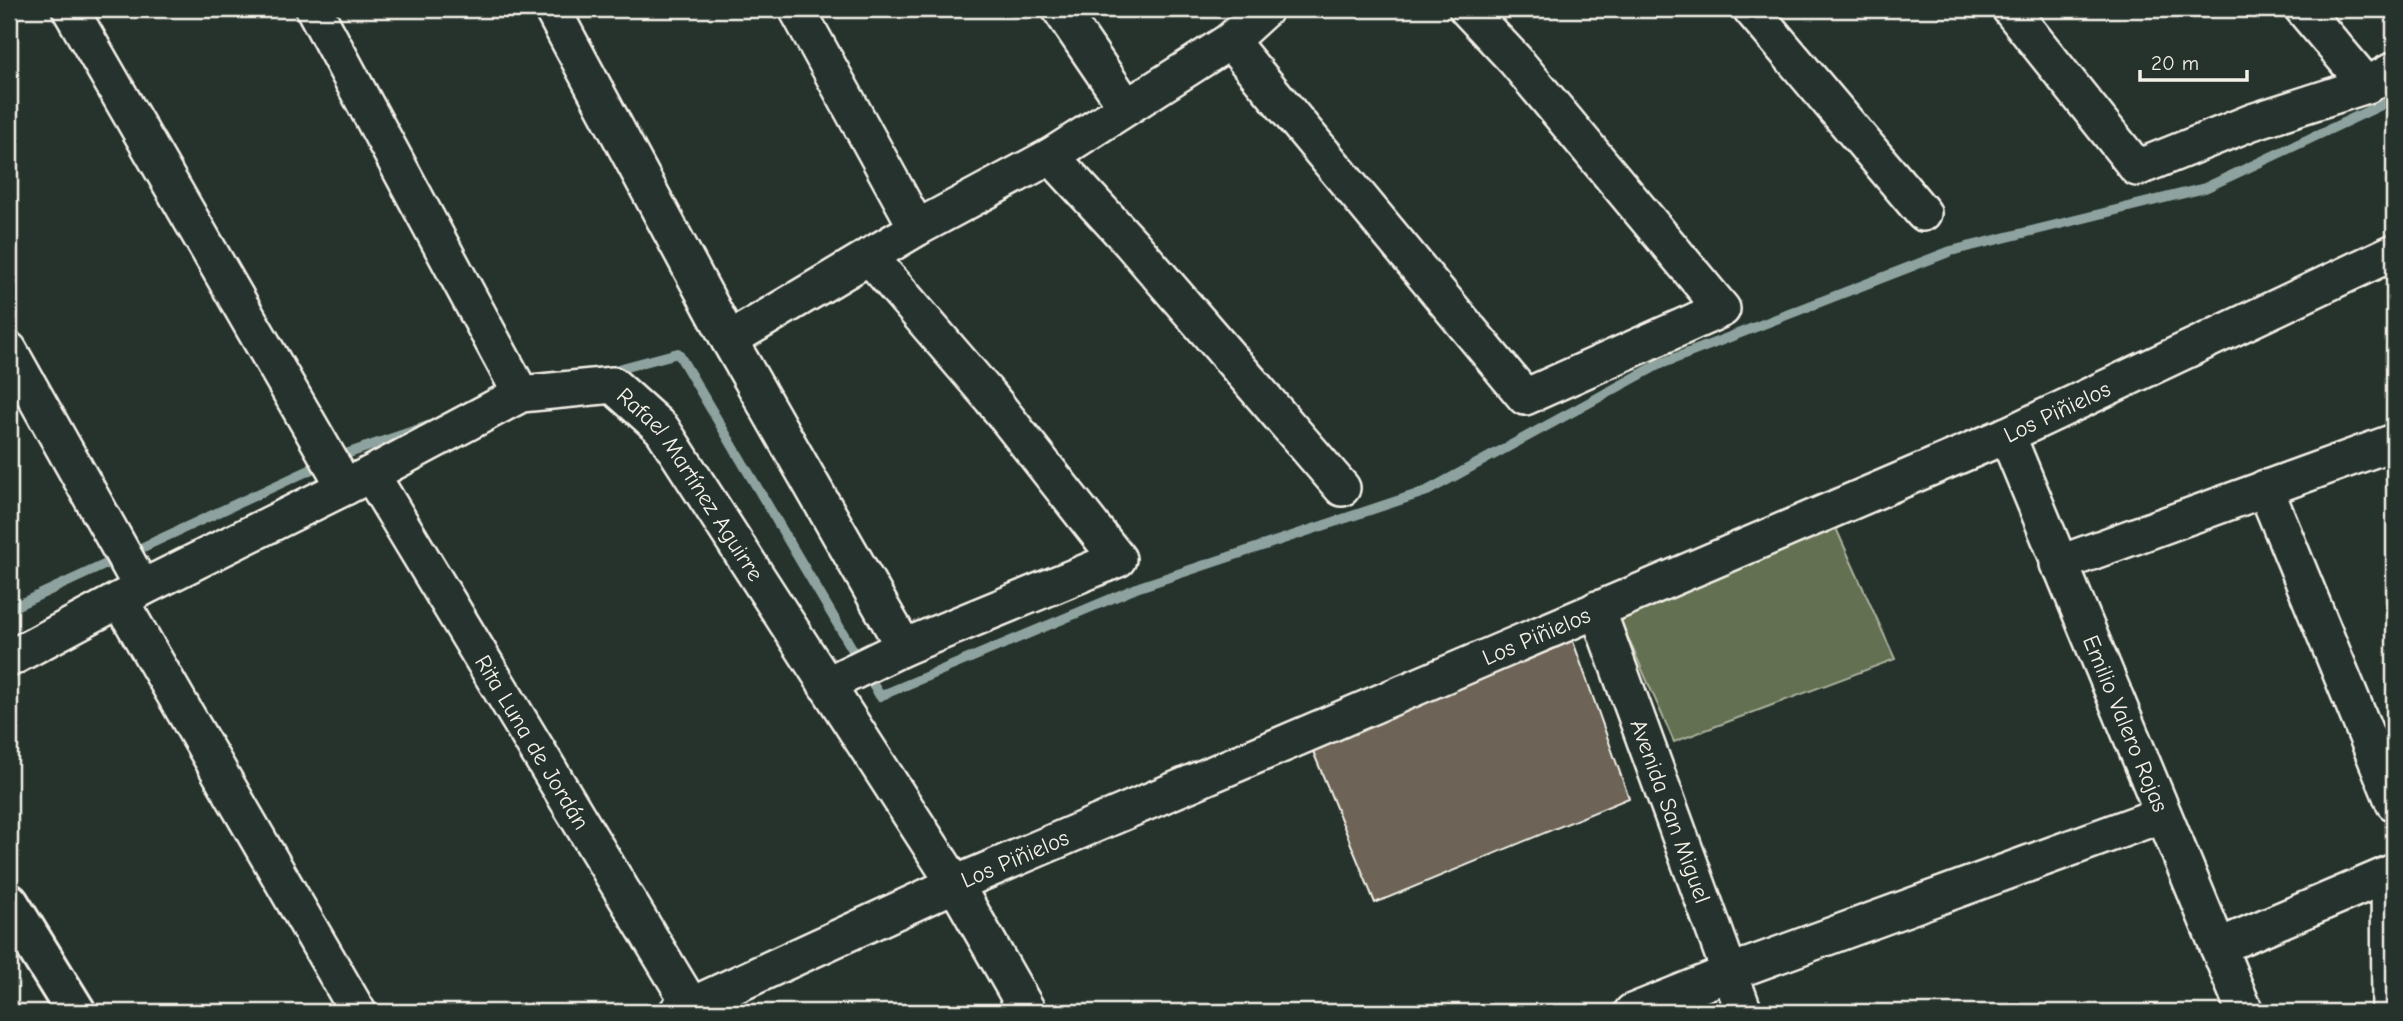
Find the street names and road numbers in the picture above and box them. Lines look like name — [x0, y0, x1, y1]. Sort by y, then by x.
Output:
street label: Los Piñielos — [1999, 375, 2114, 448]
street label: Rafael Martínez Aguirre — [612, 382, 770, 586]
street label: Los Piñielos — [1478, 601, 1594, 671]
street label: Emilio Valero Rojas — [2078, 631, 2174, 816]
street label: Rita Luna de Jordán — [470, 650, 595, 834]
street label: Avenida San Miguel — [1625, 715, 1717, 907]
street label: Los Piñielos — [957, 824, 1073, 893]

